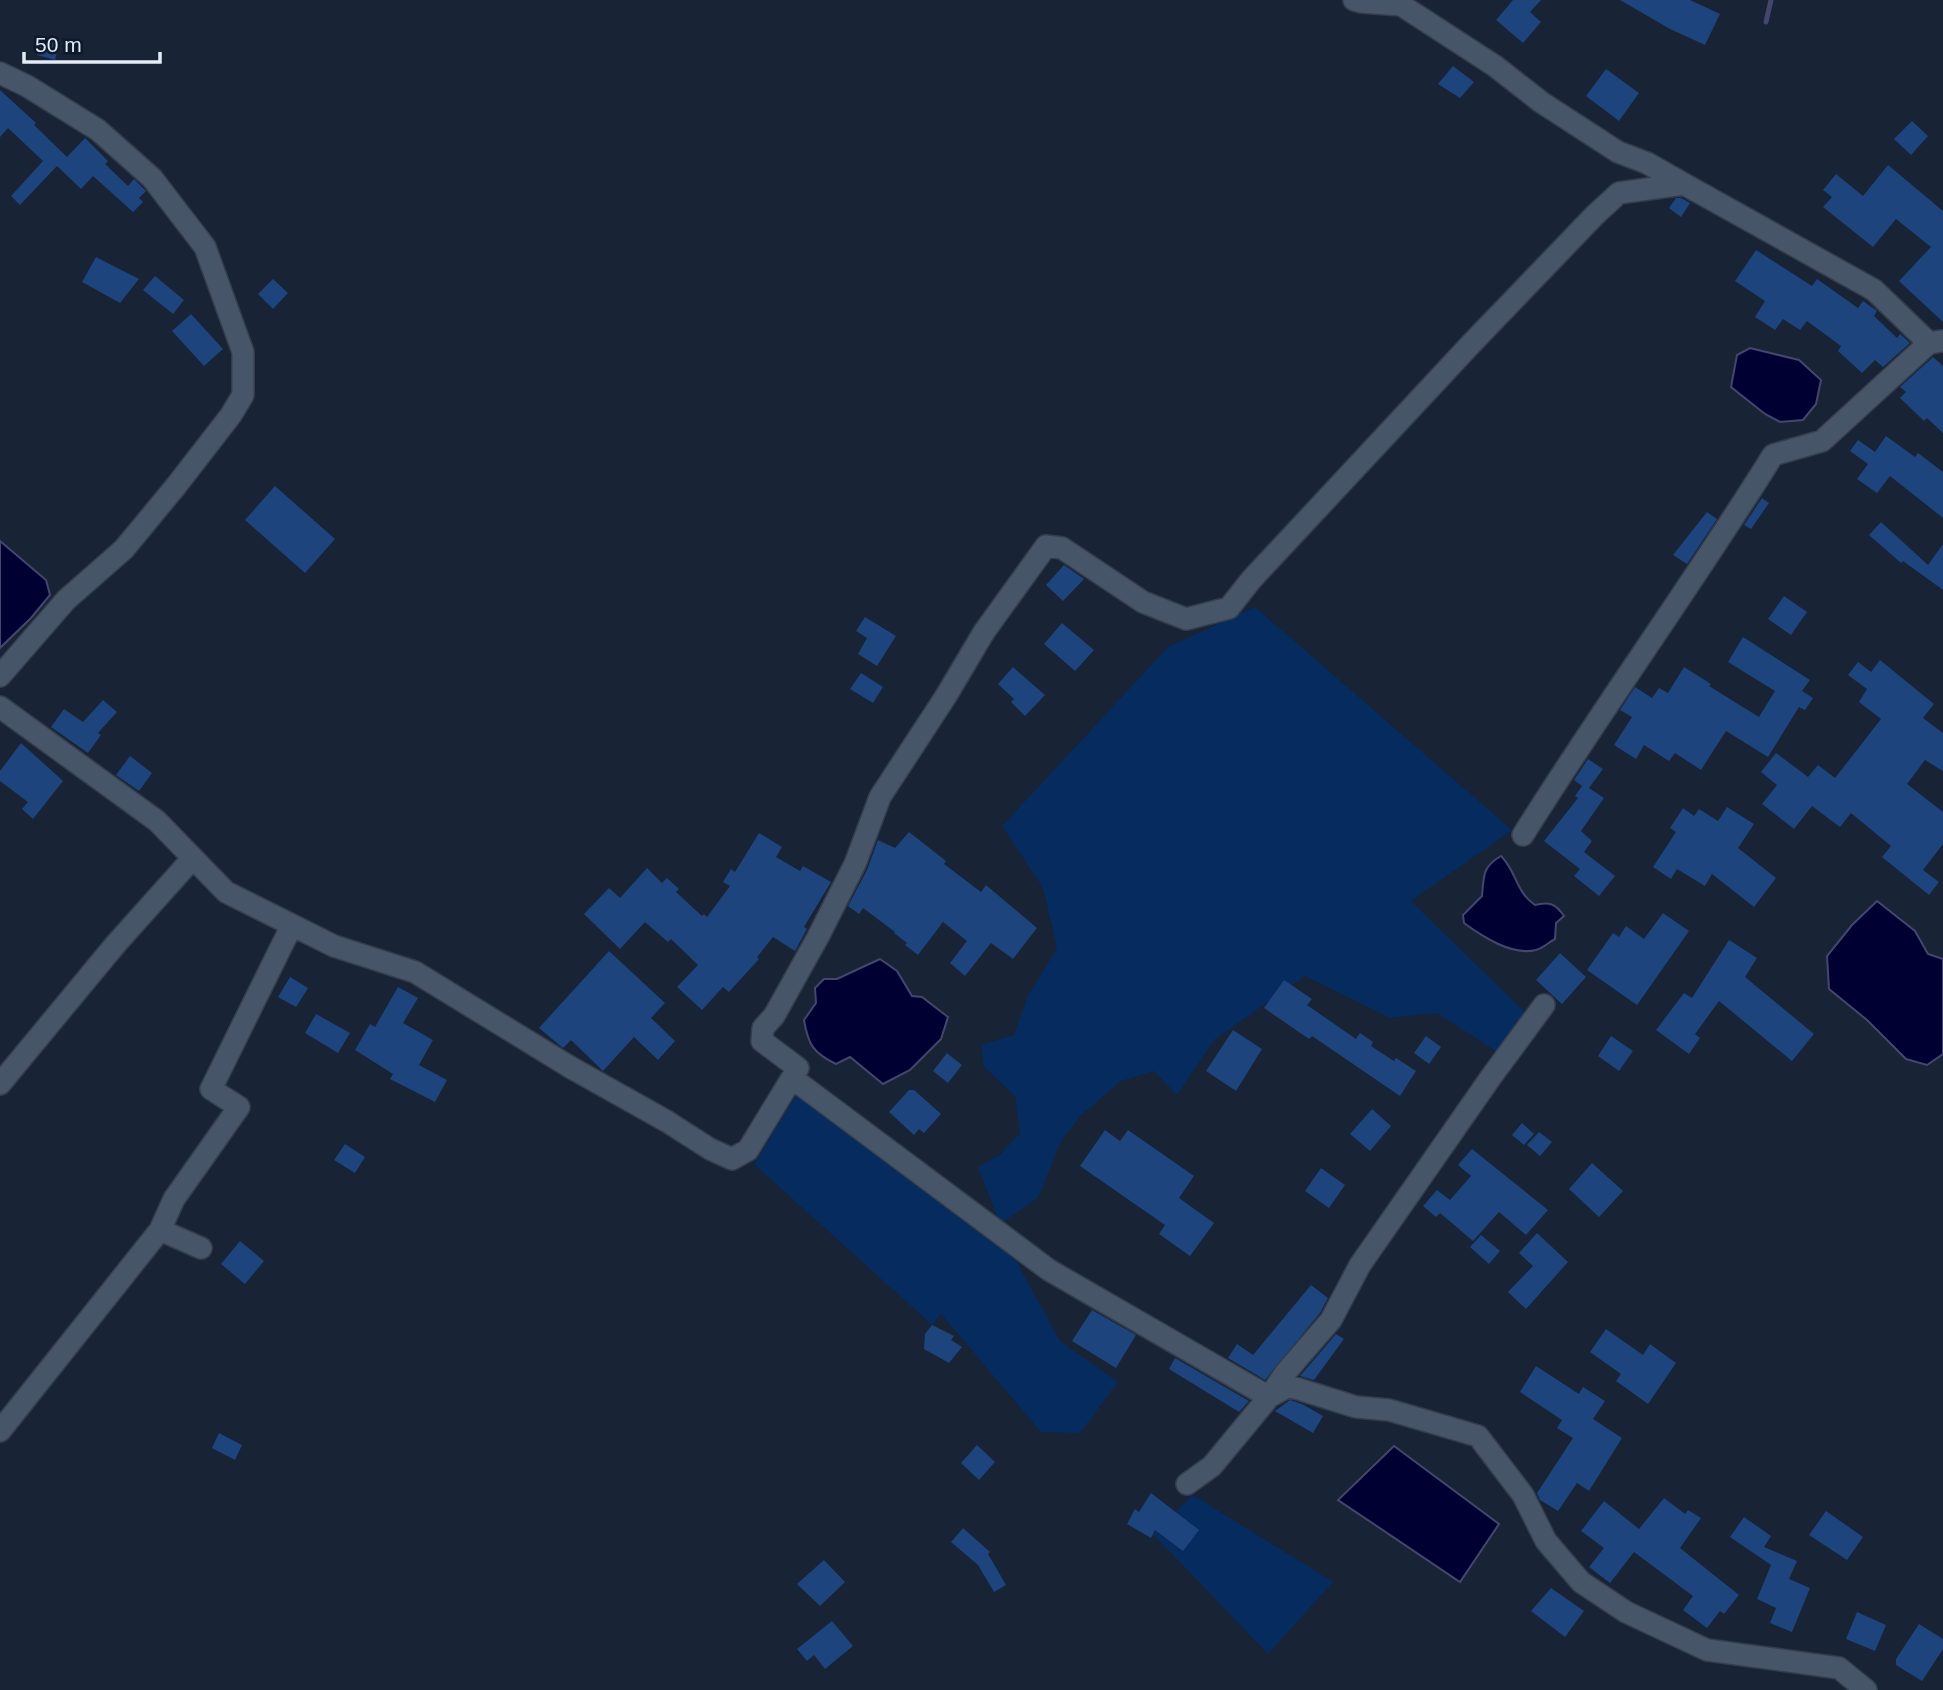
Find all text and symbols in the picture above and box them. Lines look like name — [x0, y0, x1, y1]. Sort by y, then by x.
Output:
scale bar — [24, 21, 161, 65]
text: 50 m — [35, 33, 82, 56]

